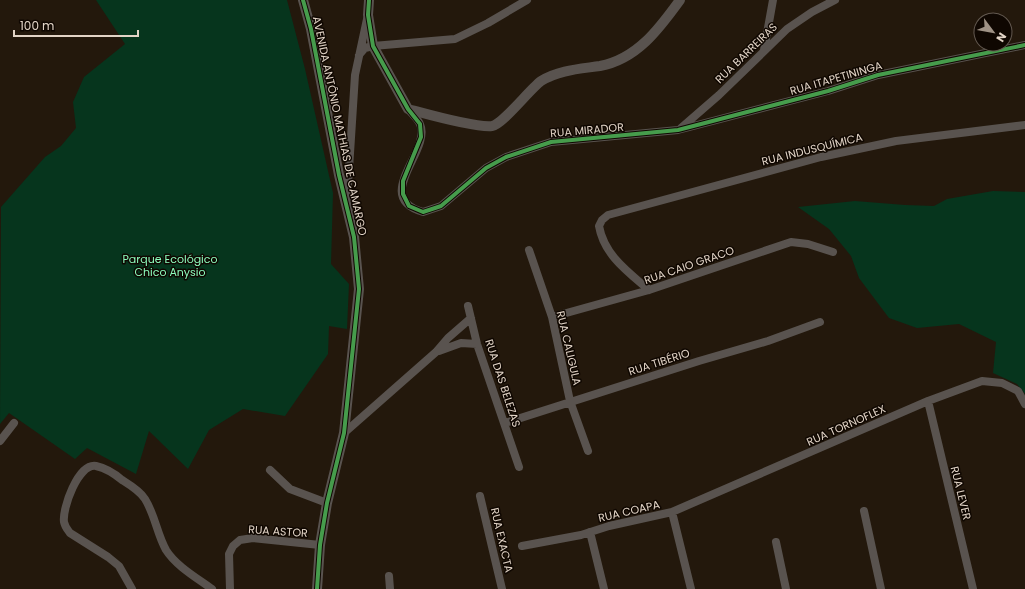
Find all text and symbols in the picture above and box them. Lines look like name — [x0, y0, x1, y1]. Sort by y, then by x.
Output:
scale bar — [14, 12, 138, 38]
north arrow — [973, 12, 1013, 52]
street label: AVENIDA ANTÔNIO MATHIAS DE CAMARGO — [309, 15, 371, 237]
text: 100 m — [20, 17, 54, 34]
street label: RUA BARREIRAS — [711, 19, 781, 87]
text: N — [993, 30, 1010, 45]
street label: RUA ITAPETININGA — [788, 57, 885, 99]
street label: RUA MIRADOR — [550, 119, 625, 141]
street label: RUA INDUSQUÍMICA — [760, 129, 865, 169]
street label: RUA CAIO GRACO — [642, 242, 737, 288]
park label: Parque Ecológico Chico Anysio — [122, 251, 218, 280]
street label: RUA CALIGULA — [553, 309, 585, 387]
street label: RUA DAS BELEZAS — [481, 337, 525, 429]
street label: RUA TIBÉRIO — [626, 344, 692, 379]
street label: RUA TORNOFLEX — [804, 400, 888, 450]
street label: RUA LEVER — [947, 465, 975, 522]
street label: RUA COAPA — [597, 496, 662, 526]
street label: RUA EXACTA — [487, 506, 517, 575]
street label: RUA ASTOR — [248, 521, 309, 541]

